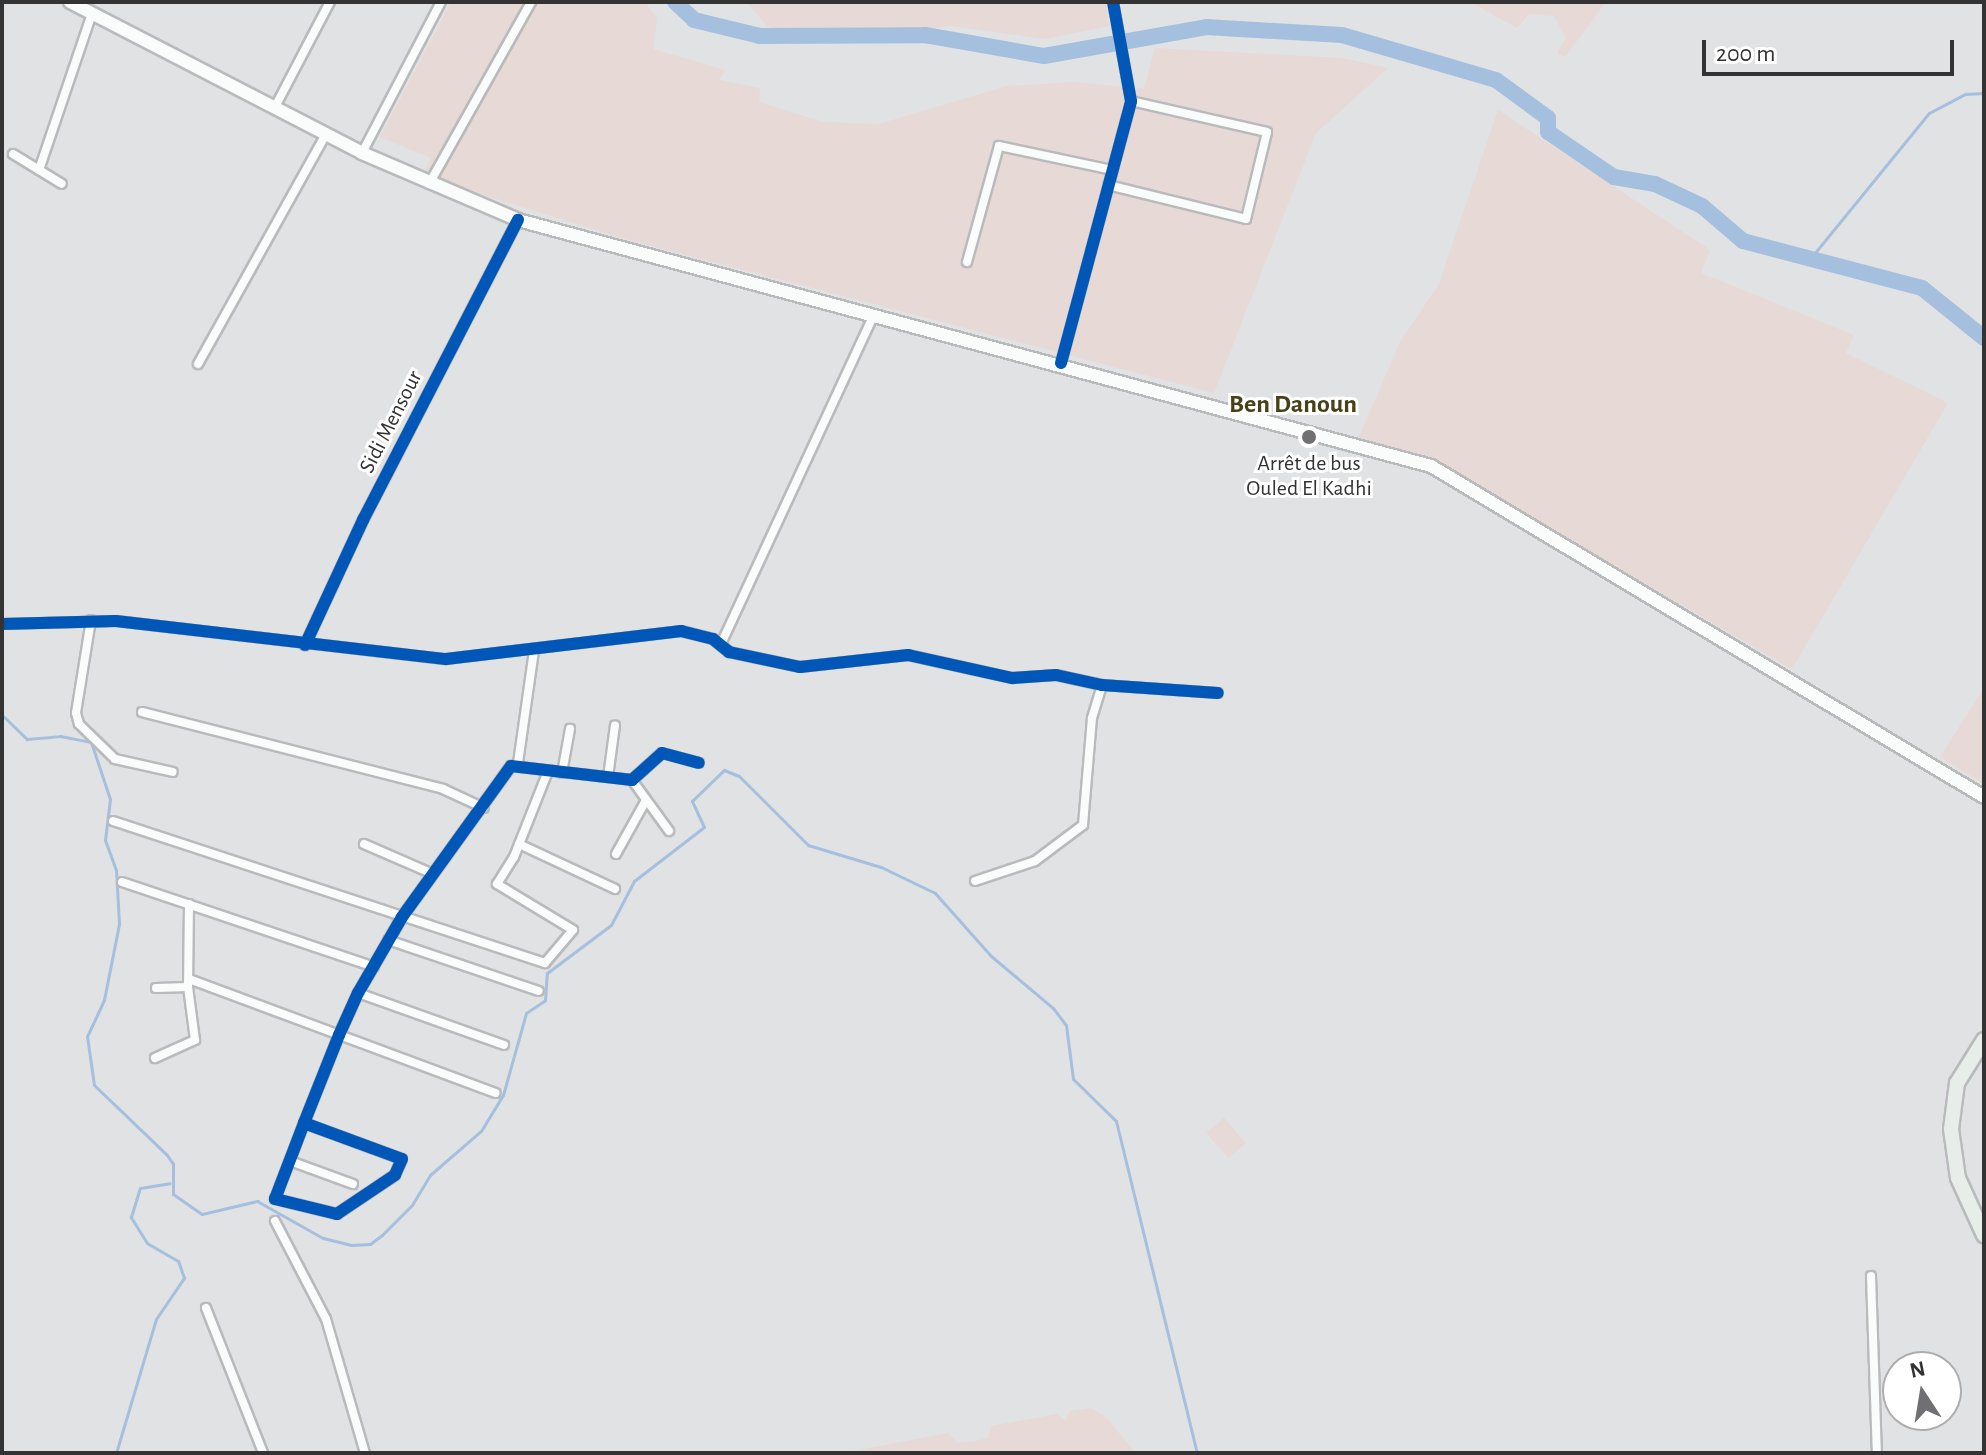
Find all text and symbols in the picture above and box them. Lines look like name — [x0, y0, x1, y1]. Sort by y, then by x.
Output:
scale bar — [1706, 24, 1958, 74]
text: 200 m — [1716, 42, 1775, 66]
street label: Sidi Mensour — [354, 366, 428, 478]
district label: Ben Danoun — [1229, 389, 1357, 421]
marker: Arrêt de bus Ouled El Kadhi — [1300, 428, 1318, 446]
place label: Arrêt de bus Ouled El Kadhi — [1246, 450, 1372, 502]
north arrow — [1882, 1351, 1962, 1431]
text: N — [1908, 1357, 1927, 1382]

